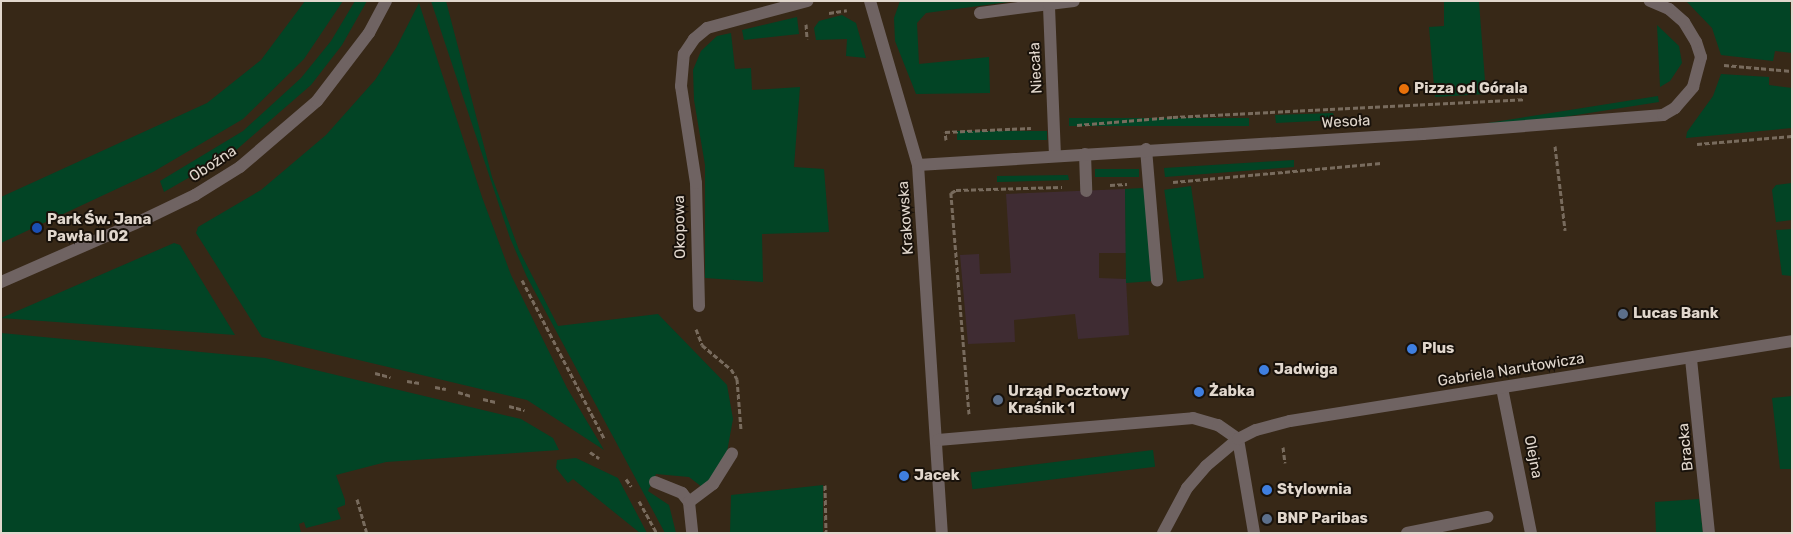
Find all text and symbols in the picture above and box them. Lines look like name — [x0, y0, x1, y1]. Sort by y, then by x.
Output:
street label: Niecała — [1026, 42, 1046, 94]
place label: Pizza od Górala — [1414, 80, 1528, 98]
marker: Pizza od Górala — [1398, 83, 1410, 95]
street label: Wesoła — [1321, 112, 1371, 132]
street label: Oboźna — [186, 142, 240, 186]
street label: Krakowska — [894, 180, 918, 256]
street label: Okopowa — [670, 195, 690, 259]
place label: Park Św. Jana Pawła II 02 — [47, 210, 151, 245]
marker: Park Św. Jana Pawła II 02 — [31, 222, 43, 234]
place label: Lucas Bank — [1633, 305, 1718, 323]
marker: Lucas Bank — [1617, 308, 1629, 320]
place label: Plus — [1422, 340, 1454, 358]
marker: Plus — [1406, 343, 1418, 355]
street label: Gabriela Narutowicza — [1436, 350, 1586, 390]
place label: Jadwiga — [1274, 361, 1338, 379]
marker: Jadwiga — [1258, 364, 1270, 376]
place label: Urząd Pocztowy Kraśnik 1 — [1008, 382, 1129, 417]
place label: Żabka — [1209, 383, 1255, 401]
marker: Żabka — [1193, 386, 1205, 398]
marker: Urząd Pocztowy Kraśnik 1 — [992, 394, 1004, 406]
street label: Bracka — [1675, 422, 1697, 472]
street label: Olejna — [1520, 434, 1546, 480]
place label: Jacek — [914, 467, 959, 485]
marker: Jacek — [898, 470, 910, 482]
place label: Stylownia — [1277, 481, 1351, 499]
marker: Stylownia — [1261, 484, 1273, 496]
place label: BNP Paribas — [1277, 510, 1368, 528]
marker: BNP Paribas — [1261, 513, 1273, 525]

